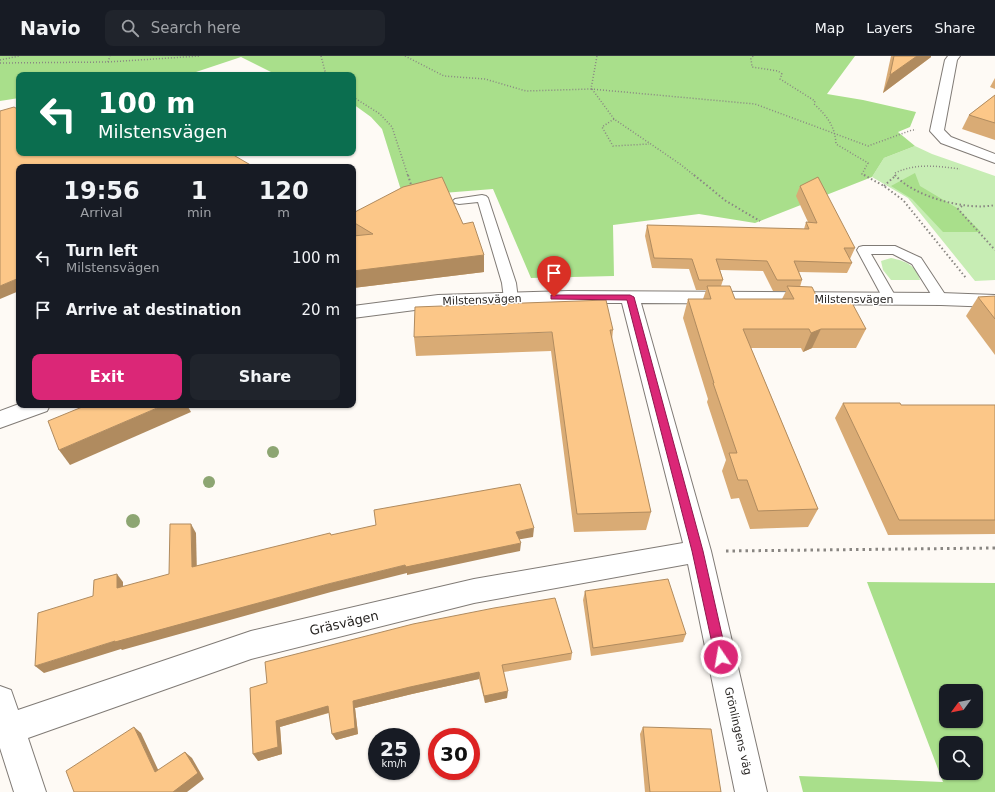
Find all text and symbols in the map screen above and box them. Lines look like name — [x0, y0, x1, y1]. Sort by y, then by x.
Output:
search box — [105, 10, 385, 46]
text: Navio — [20, 17, 81, 39]
icon: search — [119, 17, 141, 39]
text: Search here — [151, 19, 241, 37]
text: Map — [815, 20, 844, 36]
text: Layers — [866, 20, 913, 36]
text: Share — [935, 20, 975, 36]
text: 100 m — [98, 87, 195, 120]
icon: left — [32, 88, 84, 140]
text: Milstensvägen — [98, 121, 227, 142]
text: 19:56 — [63, 177, 140, 205]
text: 1 — [191, 177, 207, 205]
text: 120 — [259, 177, 309, 205]
text: Arrival — [80, 205, 123, 220]
text: min — [187, 205, 211, 220]
text: m — [277, 205, 290, 220]
text: Turn left — [66, 242, 138, 260]
icon: left — [32, 247, 54, 269]
text: 100 m — [292, 249, 340, 267]
pin — [537, 256, 571, 297]
text: Milstensvägen — [66, 260, 159, 275]
icon: arrive — [543, 262, 565, 284]
street label: Milstensvägen — [442, 292, 522, 308]
street label: Milstensvägen — [814, 293, 894, 306]
icon: arrive — [32, 299, 54, 321]
text: Arrive at destination — [66, 301, 241, 319]
text: 20 m — [302, 301, 340, 319]
button: Exit — [32, 354, 182, 400]
button: Share — [190, 354, 340, 400]
street label: Gräsvägen — [308, 608, 380, 638]
position arrow — [700, 636, 742, 678]
north arrow — [939, 684, 983, 728]
map controls — [939, 684, 983, 780]
street label: Grönlingens väg — [722, 686, 754, 776]
speed limit sign: 30 — [428, 728, 480, 780]
button: search — [939, 736, 983, 780]
text: 25 — [380, 737, 408, 761]
text: km/h — [381, 758, 407, 769]

